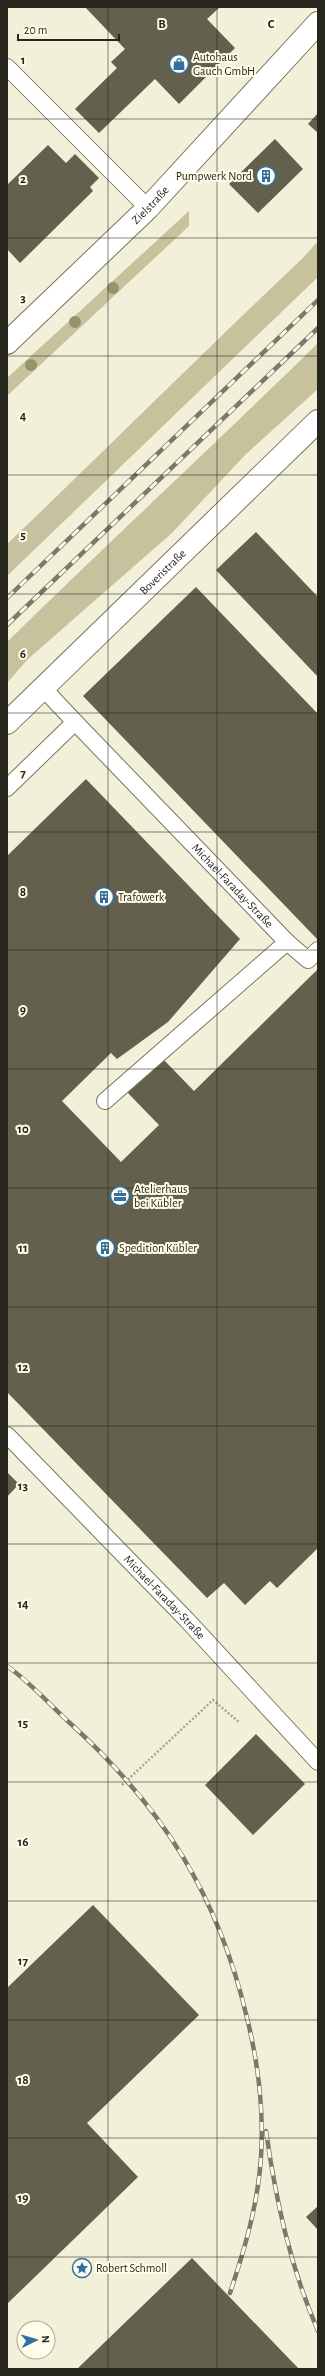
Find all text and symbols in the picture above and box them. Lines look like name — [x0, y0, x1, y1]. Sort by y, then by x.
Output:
scale bar — [18, 16, 119, 42]
text: B — [158, 18, 166, 31]
text: C — [268, 18, 275, 31]
text: 20 m — [24, 24, 47, 36]
place label: Autohaus Gauch GmbH — [193, 51, 255, 77]
shop icon: Autohaus Gauch GmbH — [168, 53, 190, 75]
text: 1 — [21, 54, 25, 67]
building icon: Pumpwerk Nord — [255, 165, 277, 187]
place label: Pumpwerk Nord — [176, 170, 252, 182]
text: 2 — [20, 173, 26, 186]
street label: Zielstraße — [129, 184, 171, 226]
text: 3 — [20, 292, 26, 305]
text: 4 — [20, 410, 27, 423]
text: 5 — [20, 529, 26, 542]
street label: Boveristraße — [137, 547, 188, 597]
text: 6 — [20, 648, 26, 661]
text: 7 — [20, 767, 26, 780]
street label: Michael-Faraday-Straße — [190, 841, 276, 930]
text: 8 — [20, 886, 26, 899]
building icon: Trafowerk — [93, 886, 115, 908]
place label: Trafowerk — [118, 891, 165, 903]
text: 9 — [20, 1004, 26, 1017]
text: 10 — [17, 1123, 29, 1136]
place label: Atelierhaus bei Kübler — [134, 1183, 188, 1209]
office icon: Atelierhaus bei Kübler — [109, 1185, 131, 1207]
building icon: Spedition Kübler — [94, 1237, 116, 1259]
text: 11 — [18, 1242, 28, 1255]
place label: Spedition Kübler — [119, 1242, 197, 1254]
text: 12 — [18, 1361, 28, 1374]
text: 13 — [18, 1480, 29, 1493]
street label: Michael-Faraday-Straße — [121, 1553, 207, 1641]
text: 14 — [17, 1598, 29, 1611]
text: 15 — [18, 1717, 29, 1730]
text: 16 — [18, 1836, 28, 1849]
text: 17 — [18, 1955, 29, 1968]
text: 18 — [17, 2074, 29, 2087]
text: 19 — [18, 2192, 28, 2205]
place icon: Robert Schmoll — [71, 2257, 93, 2279]
place label: Robert Schmoll — [96, 2262, 167, 2274]
north arrow — [16, 2320, 56, 2360]
text: N — [40, 2335, 51, 2343]

